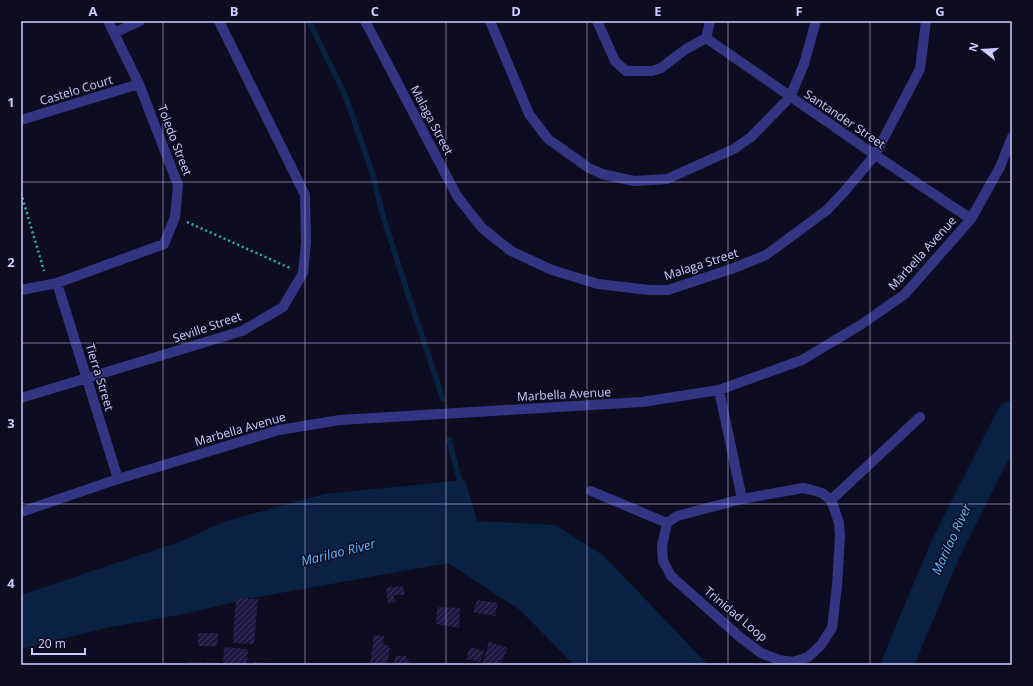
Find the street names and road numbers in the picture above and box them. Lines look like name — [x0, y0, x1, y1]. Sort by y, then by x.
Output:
street label: Castelo Court — [37, 71, 115, 109]
street label: Malaga Street — [406, 82, 458, 158]
street label: Santander Street — [801, 86, 889, 152]
street label: Toledo Street — [154, 102, 196, 178]
street label: Marbella Avenue — [884, 212, 960, 294]
street label: Malaga Street — [662, 244, 740, 284]
street label: Seville Street — [170, 307, 244, 347]
street label: Tierra Street — [82, 341, 118, 413]
street label: Marbella Avenue — [517, 383, 612, 405]
street label: Marbella Avenue — [192, 408, 288, 450]
street label: Trinidad Loop — [701, 583, 771, 645]

